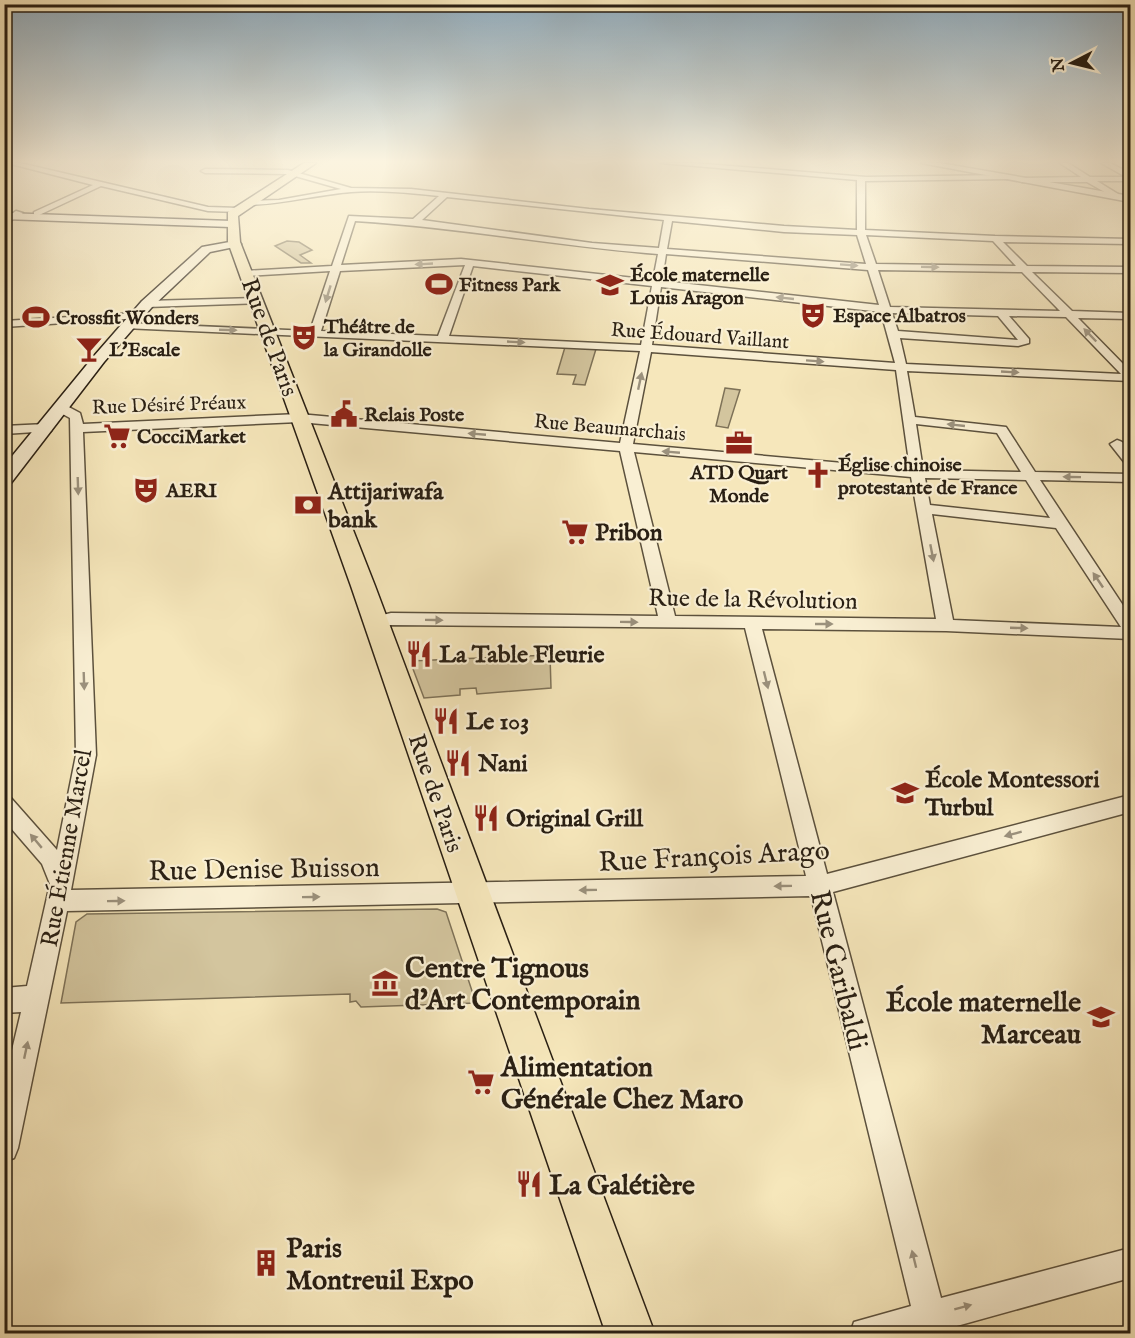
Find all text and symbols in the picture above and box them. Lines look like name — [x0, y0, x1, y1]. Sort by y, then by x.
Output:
north arrow — [1042, 33, 1102, 93]
text: N — [1048, 56, 1070, 74]
one-way arrow — [415, 259, 434, 268]
one-way arrow — [840, 261, 859, 270]
one-way arrow — [921, 262, 940, 272]
place label: École maternelle Louis Aragon — [630, 263, 770, 311]
sports icon: Fitness Park — [424, 269, 454, 299]
school or university icon: École maternelle Louis Aragon — [595, 270, 625, 300]
place label: Fitness Park — [459, 273, 561, 298]
street label: Rue de Paris — [233, 274, 304, 401]
one-way arrow — [323, 285, 332, 303]
one-way arrow — [776, 293, 795, 302]
theatre icon: Espace Albatros — [798, 300, 828, 330]
sports icon: Crossfit Wonders — [21, 302, 51, 332]
place label: Espace Albatros — [833, 304, 966, 329]
place label: Crossfit Wonders — [56, 306, 199, 331]
place label: Théâtre de la Girandolle — [323, 315, 433, 363]
street label: Rue Édouard Vaillant — [610, 318, 790, 355]
theatre icon: Théâtre de la Girandolle — [289, 322, 319, 352]
one-way arrow — [219, 326, 238, 335]
one-way arrow — [1083, 327, 1097, 342]
bar icon: L'Escale — [74, 334, 104, 364]
one-way arrow — [506, 337, 525, 346]
place label: L'Escale — [109, 338, 181, 363]
one-way arrow — [806, 356, 825, 365]
one-way arrow — [1000, 367, 1019, 376]
one-way arrow — [635, 372, 645, 390]
street label: Rue Désiré Préaux — [91, 390, 247, 421]
public building icon: Relais Poste — [329, 399, 359, 429]
place label: Relais Poste — [364, 403, 465, 428]
street label: Rue Beaumarchais — [533, 409, 687, 448]
one-way arrow — [946, 420, 965, 430]
supermarket icon: CocciMarket — [102, 421, 132, 451]
place label: CocciMarket — [137, 425, 246, 450]
office icon: ATD Quart Monde — [724, 428, 754, 458]
one-way arrow — [468, 429, 487, 439]
one-way arrow — [662, 447, 681, 457]
place label: Église chinoise protestante de France — [837, 453, 1018, 501]
church icon: Église chinoise protestante de France — [803, 460, 833, 490]
place label: ATD Quart Monde — [689, 461, 788, 509]
one-way arrow — [1063, 472, 1082, 482]
theatre icon: AERI — [131, 475, 161, 505]
one-way arrow — [73, 476, 83, 495]
place label: Attijariwafa bank — [327, 477, 444, 536]
place label: AERI — [165, 479, 217, 504]
bank icon: Attijariwafa bank — [293, 490, 323, 520]
supermarket icon: Pribon — [560, 517, 590, 547]
place label: Pribon — [595, 518, 663, 549]
one-way arrow — [928, 543, 937, 562]
one-way arrow — [1092, 572, 1104, 588]
street label: Rue de la Révolution — [648, 583, 858, 618]
one-way arrow — [425, 615, 444, 625]
one-way arrow — [620, 617, 639, 627]
one-way arrow — [815, 620, 834, 629]
one-way arrow — [1009, 624, 1028, 633]
restaurant icon: La Table Fleurie — [404, 639, 434, 669]
place label: La Table Fleurie — [439, 640, 604, 671]
one-way arrow — [79, 671, 89, 690]
one-way arrow — [762, 671, 772, 690]
restaurant icon: Le 103 — [431, 706, 461, 736]
place label: Le 103 — [466, 707, 529, 738]
street label: Rue de Paris — [400, 730, 469, 857]
street label: Rue Étienne Marcel — [35, 746, 100, 950]
restaurant icon: Nani — [443, 748, 473, 778]
place label: Nani — [477, 749, 528, 780]
place label: École Montessori Turbul — [924, 765, 1100, 824]
school or university icon: École Montessori Turbul — [890, 778, 920, 808]
restaurant icon: Original Grill — [471, 803, 501, 833]
place label: Original Grill — [506, 804, 643, 835]
one-way arrow — [1004, 830, 1022, 840]
one-way arrow — [30, 834, 43, 849]
street label: Rue François Arago — [598, 834, 831, 881]
street label: Rue Denise Buisson — [148, 851, 380, 890]
one-way arrow — [773, 882, 792, 891]
one-way arrow — [578, 886, 597, 895]
street label: Rue Garibaldi — [801, 887, 874, 1054]
one-way arrow — [302, 892, 321, 901]
one-way arrow — [107, 896, 126, 906]
place label: Centre Tignous d'Art Contemporain — [405, 952, 640, 1019]
museum icon: Centre Tignous d'Art Contemporain — [370, 968, 400, 998]
place label: École maternelle Marceau — [886, 985, 1081, 1053]
school or university icon: École maternelle Marceau — [1086, 1002, 1116, 1032]
one-way arrow — [21, 1041, 31, 1059]
place label: Alimentation Générale Chez Maro — [500, 1051, 743, 1118]
supermarket icon: Alimentation Générale Chez Maro — [466, 1067, 496, 1097]
restaurant icon: La Galétière — [514, 1169, 544, 1199]
place label: La Galétière — [549, 1169, 695, 1204]
place label: Paris Montreuil Expo — [286, 1232, 474, 1299]
building icon: Paris Montreuil Expo — [251, 1248, 281, 1278]
one-way arrow — [909, 1250, 919, 1269]
one-way arrow — [954, 1302, 972, 1311]

